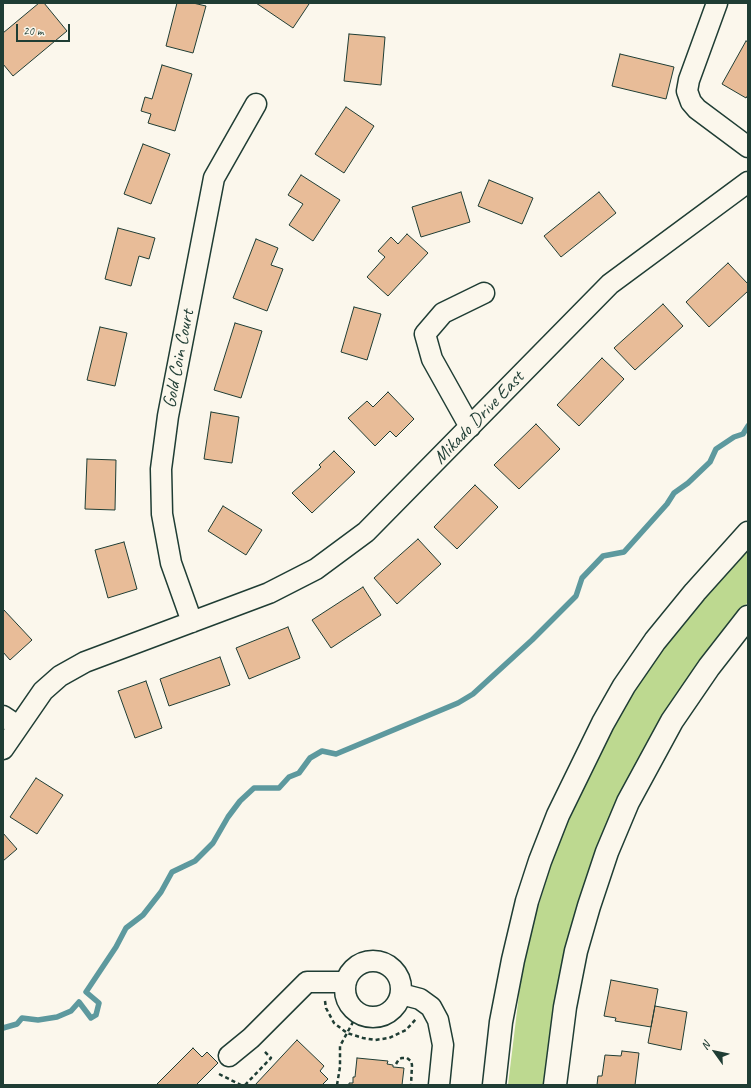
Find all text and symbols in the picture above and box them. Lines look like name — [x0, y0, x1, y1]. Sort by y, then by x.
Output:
scale bar — [18, 16, 72, 42]
text: 20 m — [23, 23, 43, 39]
street label: Gold Coin Court — [158, 308, 200, 410]
street label: Mikado Drive East — [429, 367, 529, 469]
north arrow — [695, 1032, 735, 1072]
text: N — [697, 1039, 713, 1052]

